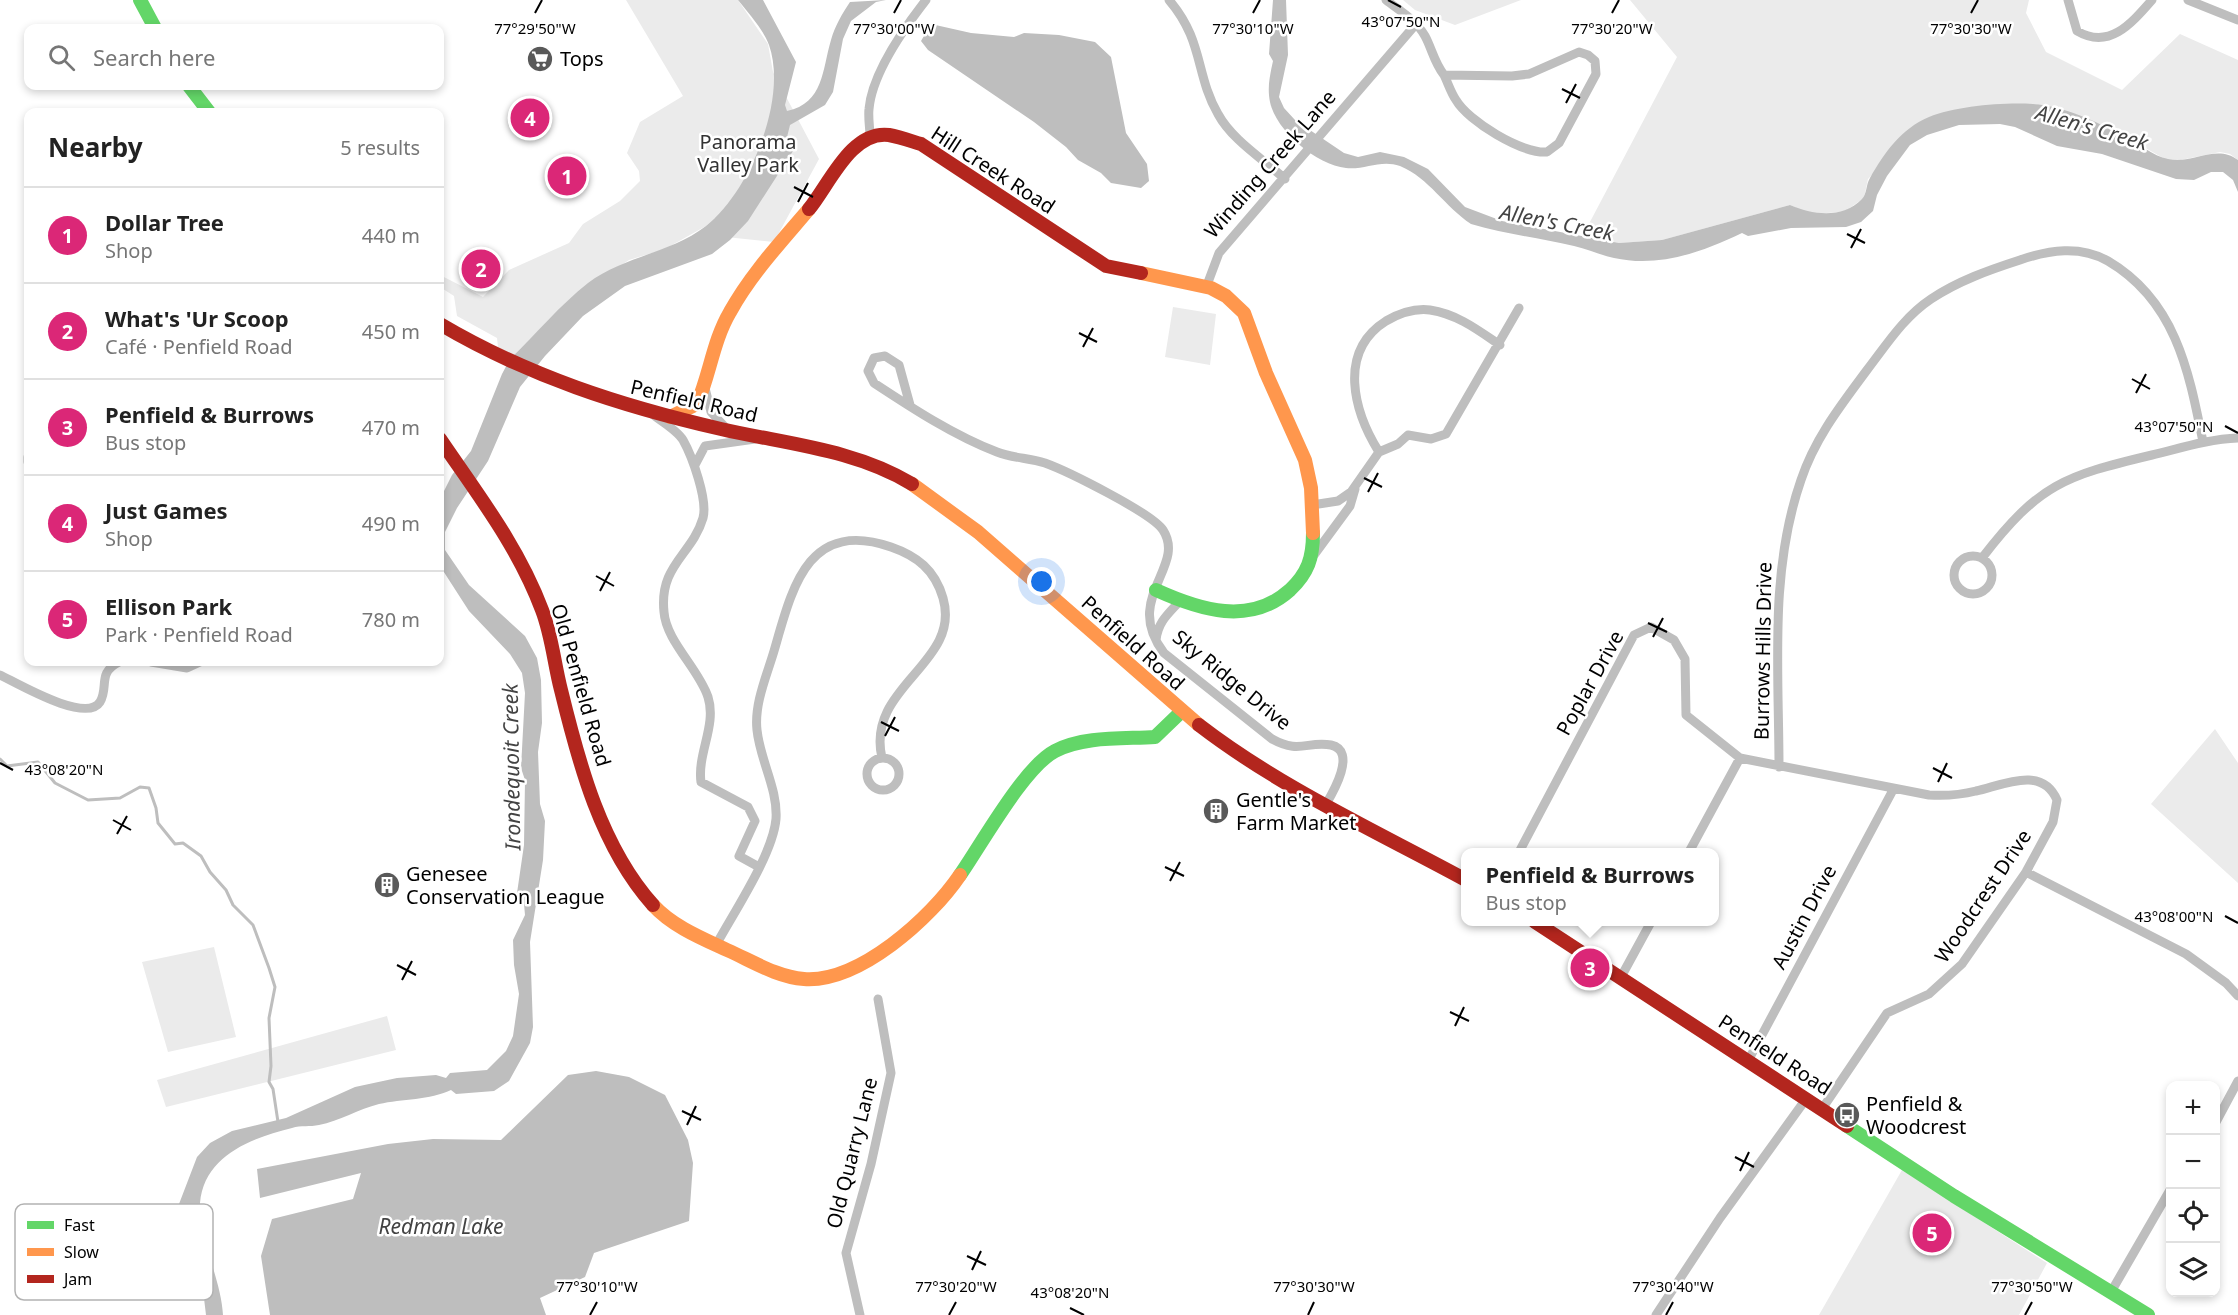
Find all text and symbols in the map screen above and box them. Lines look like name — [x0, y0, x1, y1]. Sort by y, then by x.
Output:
text: 43°07'50"N — [1362, 11, 1440, 31]
text: 77°29'50"W — [494, 18, 576, 38]
text: 77°30'00"W — [853, 18, 935, 38]
text: 77°30'10"W — [1212, 18, 1294, 38]
text: 77°30'20"W — [1571, 18, 1653, 38]
text: 77°30'30"W — [1930, 18, 2012, 38]
search box — [24, 24, 444, 90]
icon: search — [45, 41, 78, 74]
text: Search here — [93, 42, 215, 72]
supermarket icon: Tops — [525, 44, 555, 74]
place label: Tops — [560, 45, 604, 72]
street label: Winding Creek Lane — [1198, 84, 1341, 243]
pin: 4 — [510, 96, 550, 140]
water label: Allen's Creek — [2031, 97, 2153, 157]
street label: Hill Creek Road — [926, 119, 1060, 220]
park label: Panorama Valley Park — [697, 128, 799, 178]
text: Nearby — [48, 129, 143, 165]
text: 5 results — [340, 134, 420, 161]
pin: 1 — [548, 154, 586, 198]
water label: Allen's Creek — [1496, 197, 1618, 247]
text: Dollar Tree — [105, 207, 224, 237]
text: 1 — [62, 222, 73, 249]
text: 440 m — [362, 222, 420, 249]
text: Shop — [105, 237, 153, 264]
pin: 2 — [462, 246, 500, 292]
text: What's 'Ur Scoop — [105, 303, 289, 333]
text: 2 — [62, 318, 73, 345]
text: 450 m — [362, 318, 420, 345]
text: Café · Penfield Road — [105, 333, 293, 360]
street label: Penfield Road — [628, 373, 760, 428]
text: Penfield & Burrows — [105, 399, 314, 429]
text: 3 — [62, 414, 73, 441]
text: 470 m — [362, 414, 420, 441]
text: 43°07'50"N — [2135, 416, 2213, 436]
text: Bus stop — [105, 429, 186, 456]
text: Just Games — [105, 495, 228, 525]
text: 4 — [62, 510, 73, 537]
text: 490 m — [362, 510, 420, 537]
text: Shop — [105, 525, 153, 552]
street label: Burrows Hills Drive — [1747, 562, 1778, 740]
your location — [1027, 567, 1056, 596]
street label: Penfield Road — [1076, 589, 1191, 696]
text: Ellison Park — [105, 591, 232, 621]
street label: Old Penfield Road — [545, 600, 618, 769]
text: 5 — [62, 606, 73, 633]
text: 780 m — [362, 606, 420, 633]
text: Park · Penfield Road — [105, 621, 293, 648]
street label: Sky Ridge Drive — [1167, 623, 1297, 736]
street label: Poplar Drive — [1550, 626, 1629, 740]
water label: Irondequoit Creek — [496, 682, 526, 852]
text: 43°08'20"N — [25, 759, 103, 779]
place label: Gentle's Farm Market — [1236, 786, 1357, 836]
building icon: Gentle's Farm Market — [1201, 796, 1231, 826]
street label: Woodcrest Drive — [1928, 824, 2037, 967]
popup — [1461, 848, 1719, 926]
text: Penfield & Burrows — [1485, 859, 1695, 889]
place label: Genesee Conservation League — [406, 860, 605, 910]
street label: Austin Drive — [1765, 860, 1842, 973]
building icon: Genesee Conservation League — [372, 870, 402, 900]
text: Bus stop — [1485, 889, 1567, 916]
text: 43°08'00"N — [2135, 906, 2213, 926]
pin: 3 — [1570, 946, 1610, 990]
street label: Penfield Road — [1713, 1008, 1837, 1101]
street label: Old Quarry Lane — [820, 1075, 883, 1231]
map controls — [2166, 1081, 2220, 1297]
button: + — [2166, 1081, 2220, 1135]
place label: Penfield & Woodcrest — [1866, 1090, 1966, 1140]
bus stop icon: Penfield & Woodcrest — [1832, 1100, 1862, 1130]
button: − — [2166, 1135, 2220, 1189]
button: locate — [2166, 1189, 2220, 1243]
legend — [15, 1204, 213, 1300]
pin: 5 — [1912, 1210, 1952, 1256]
water label: Redman Lake — [378, 1212, 504, 1240]
text: Fast — [64, 1214, 95, 1236]
text: Slow — [64, 1241, 99, 1263]
button: layers — [2166, 1243, 2220, 1297]
text: Jam — [62, 1268, 92, 1290]
text: 77°30'10"W — [556, 1276, 638, 1296]
text: 77°30'20"W — [915, 1276, 997, 1296]
text: 77°30'30"W — [1273, 1276, 1355, 1296]
text: 77°30'40"W — [1632, 1276, 1714, 1296]
text: 77°30'50"W — [1991, 1276, 2073, 1296]
text: 43°08'20"N — [1031, 1282, 1109, 1302]

